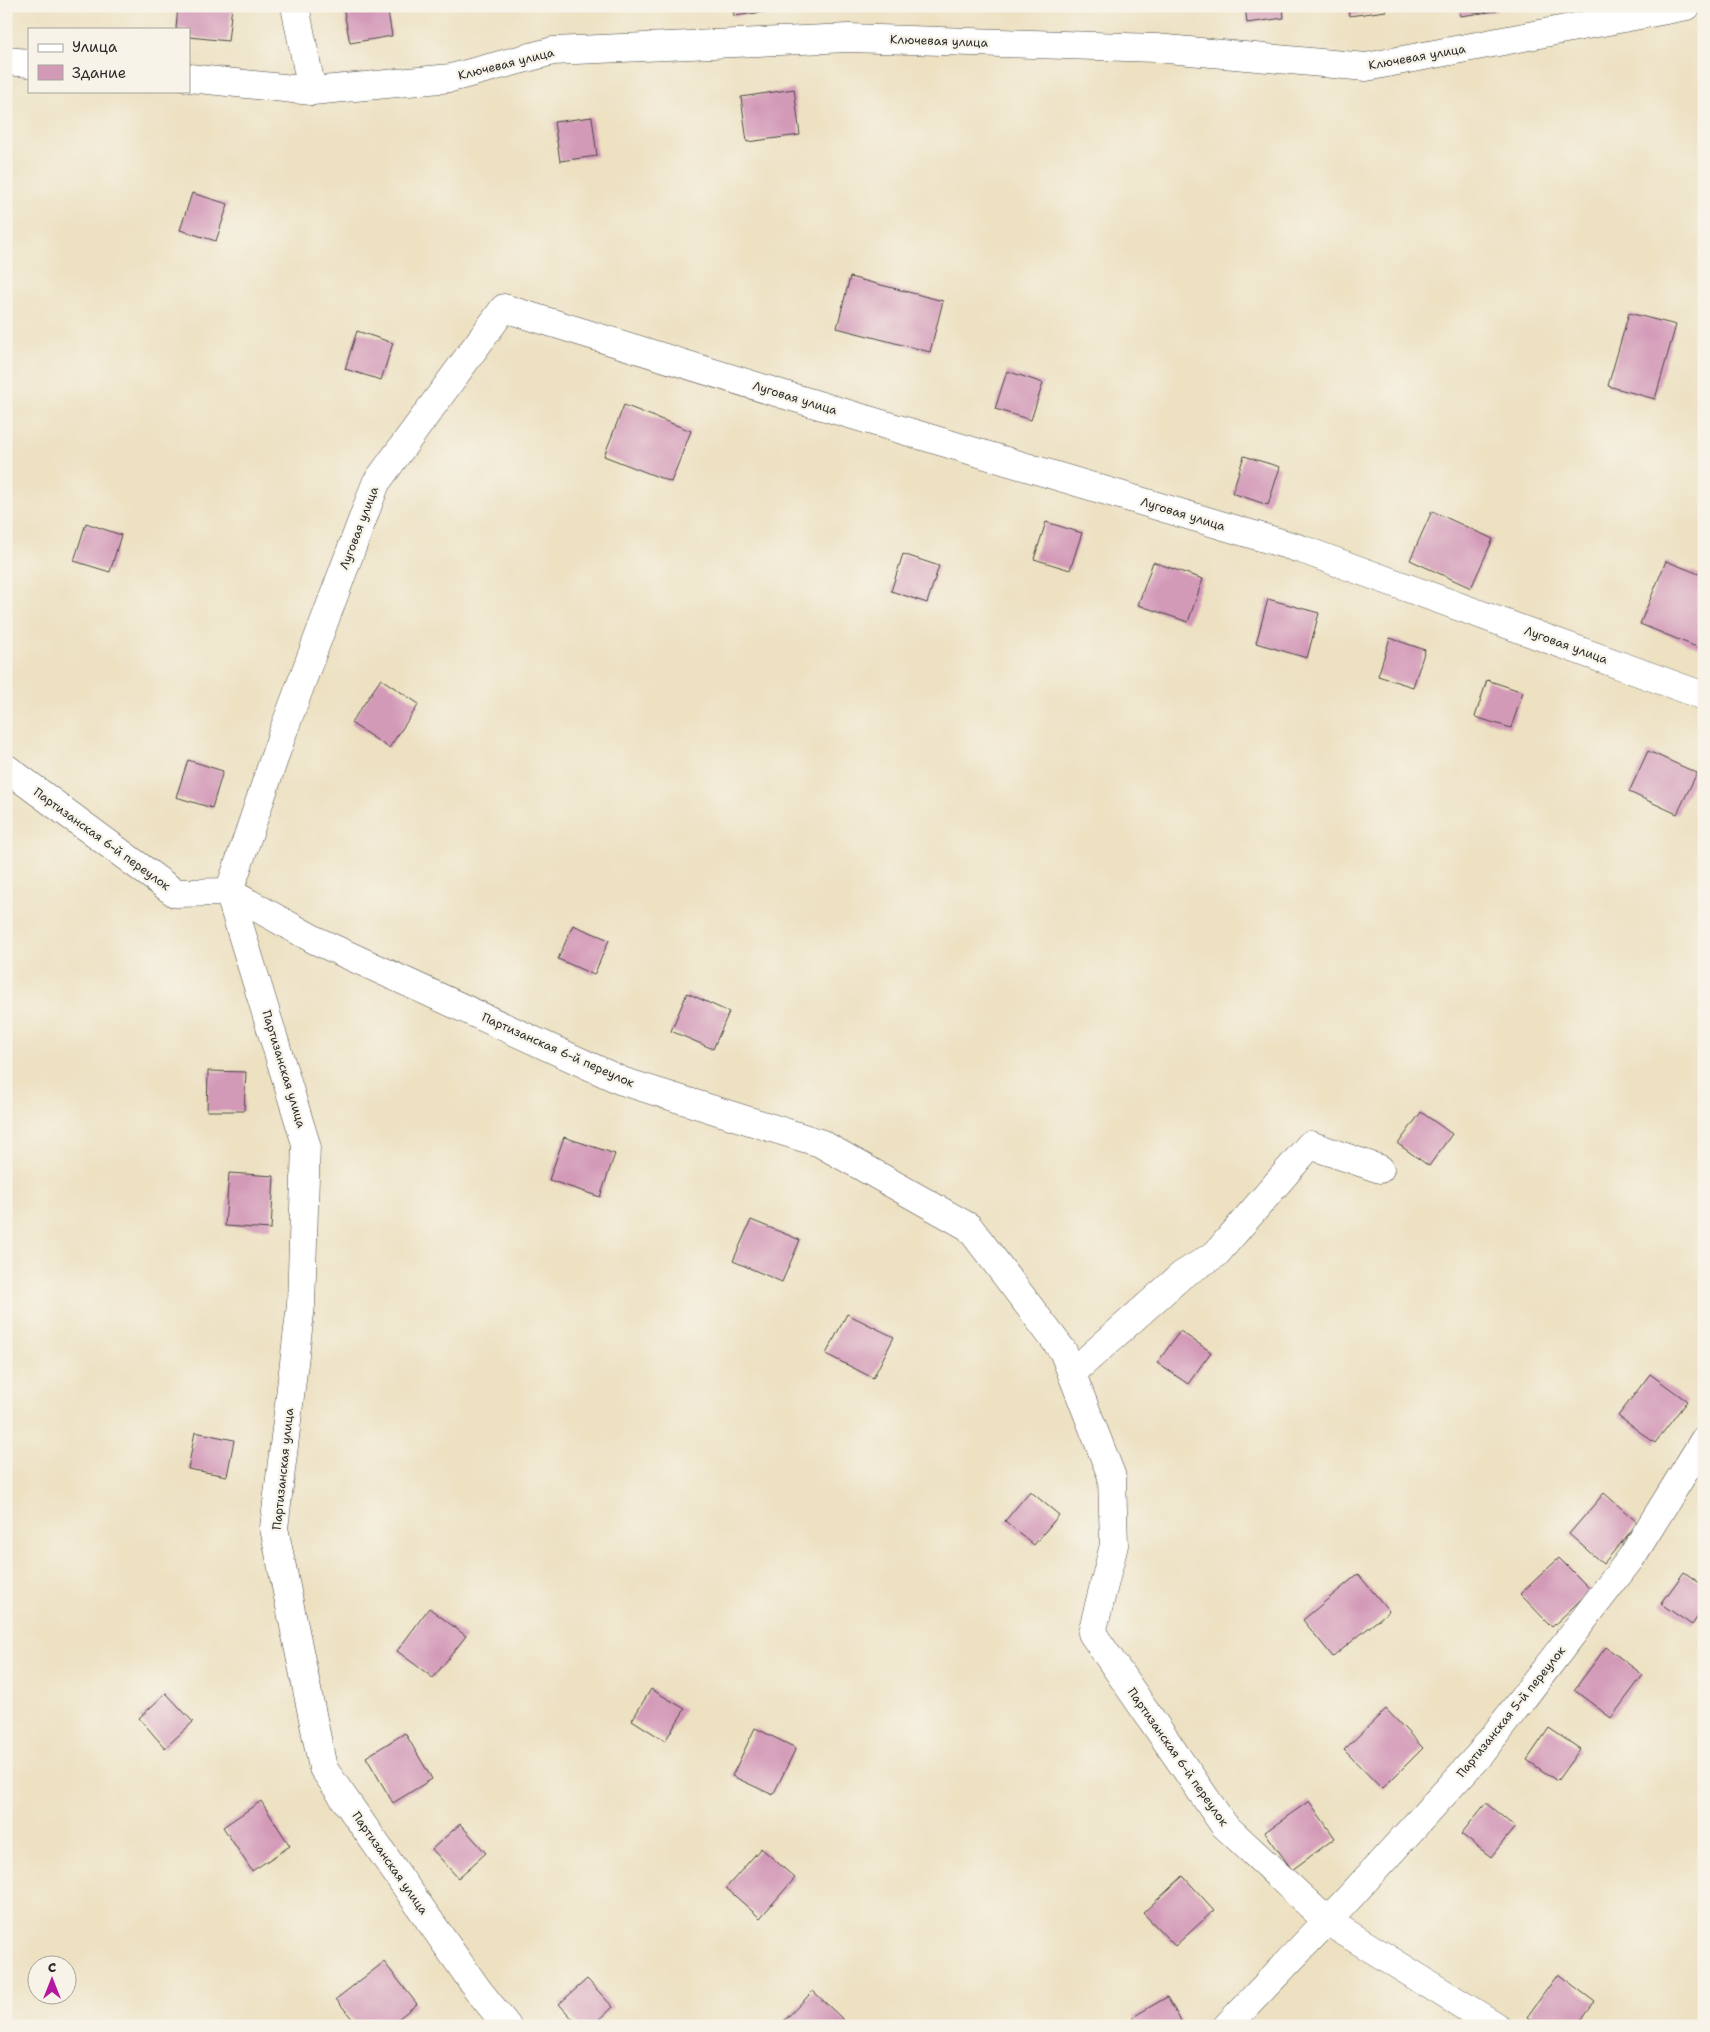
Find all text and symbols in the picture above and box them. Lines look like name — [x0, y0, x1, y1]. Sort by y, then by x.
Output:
legend — [28, 28, 190, 92]
street label: Ключевая улица — [890, 31, 989, 51]
text: Улица — [72, 37, 118, 57]
street label: Ключевая улица — [1367, 40, 1467, 73]
street label: Ключевая улица — [456, 44, 556, 84]
text: Здание — [72, 63, 126, 83]
street label: Луговая улица — [751, 378, 840, 419]
street label: Луговая улица — [336, 484, 382, 572]
street label: Луговая улица — [1139, 494, 1228, 535]
street label: Луговая улица — [1522, 623, 1610, 668]
street label: Партизанская 6-й переулок — [30, 784, 174, 894]
street label: Партизанская улица — [258, 1008, 310, 1130]
street label: Партизанская 6-й переулок — [479, 1009, 637, 1091]
street label: Партизанская улица — [269, 1407, 297, 1531]
street label: Партизанская 5-й переулок — [1453, 1643, 1569, 1781]
street label: Партизанская 6-й переулок — [1124, 1685, 1232, 1830]
street label: Партизанская улица — [348, 1808, 432, 1918]
north arrow — [28, 1954, 78, 2004]
text: С — [48, 1958, 56, 1976]

